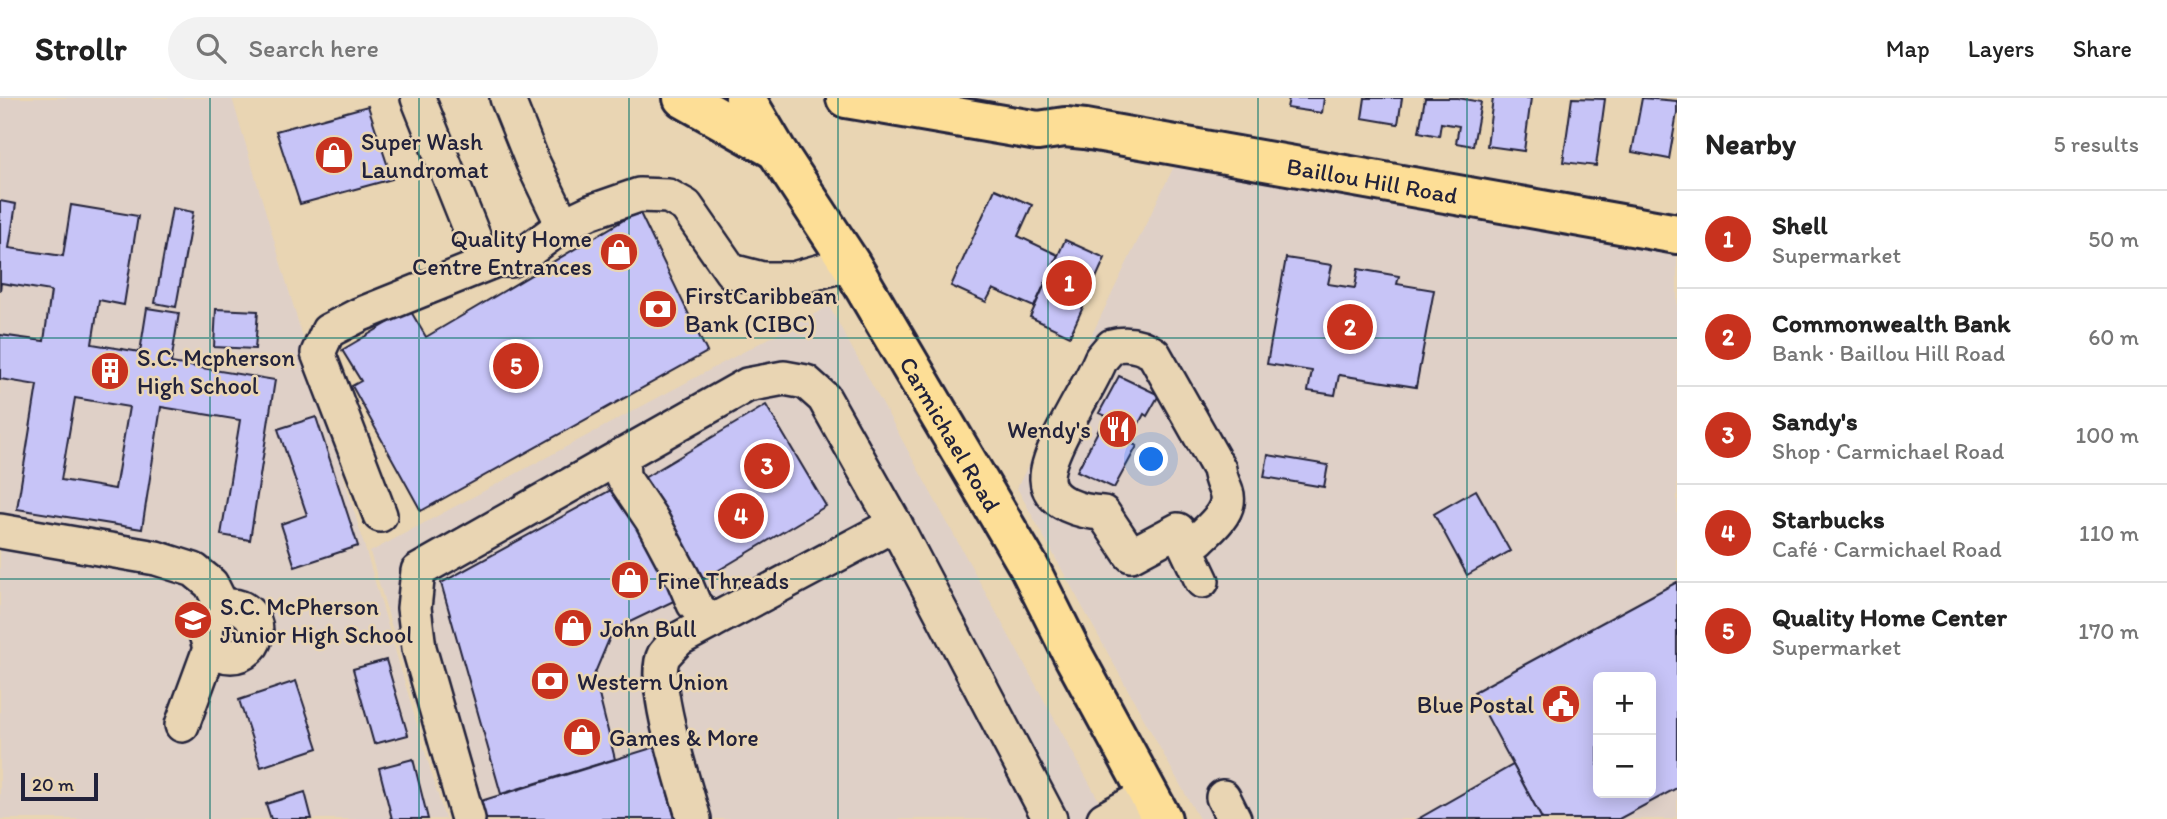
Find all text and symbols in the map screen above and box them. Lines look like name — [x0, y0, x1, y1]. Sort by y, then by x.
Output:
search box — [168, 17, 658, 80]
text: Strollr — [35, 29, 126, 68]
icon: search — [192, 29, 230, 67]
text: Search here — [248, 32, 379, 64]
text: Map — [1886, 34, 1930, 63]
text: Layers — [1968, 34, 2035, 63]
text: Share — [2073, 34, 2132, 63]
text: Nearby — [1705, 125, 1796, 162]
place label: Super Wash Laundromat — [361, 127, 489, 184]
text: 5 results — [2053, 130, 2139, 158]
shop icon: Super Wash Laundromat — [313, 134, 355, 176]
street label: Baillou Hill Road — [1285, 151, 1460, 209]
text: Shell — [1772, 209, 1828, 241]
place label: Quality Home Centre Entrances — [412, 224, 592, 281]
text: 1 — [1723, 225, 1733, 253]
text: 50 m — [2088, 225, 2139, 253]
shop icon: Quality Home Centre Entrances — [598, 231, 640, 273]
text: Supermarket — [1772, 241, 1901, 269]
pin: 1 — [1046, 257, 1092, 309]
place label: FirstCaribbean Bank (CIBC) — [685, 281, 838, 338]
bank icon: FirstCaribbean Bank (CIBC) — [637, 288, 679, 330]
pin: 2 — [1327, 301, 1373, 353]
text: Commonwealth Bank — [1772, 307, 2010, 339]
text: 2 — [1722, 323, 1734, 351]
text: 60 m — [2088, 323, 2139, 351]
text: Bank · Baillou Hill Road — [1772, 339, 2005, 367]
pin: 5 — [493, 340, 539, 392]
place label: S.C. Mcpherson High School — [137, 343, 296, 400]
building icon: S.C. Mcpherson High School — [89, 350, 131, 392]
street label: Carmichael Road — [894, 351, 1008, 517]
text: Sandy's — [1772, 405, 1858, 437]
restaurant icon: Wendy's — [1097, 408, 1139, 450]
place label: Wendy's — [1007, 415, 1091, 444]
text: 3 — [1722, 421, 1734, 449]
text: 100 m — [2075, 421, 2139, 449]
text: Shop · Carmichael Road — [1772, 437, 2004, 465]
pin: 3 — [744, 440, 790, 492]
your location — [1134, 442, 1168, 476]
pin: 4 — [718, 490, 764, 542]
text: Starbucks — [1772, 503, 1885, 535]
text: 4 — [1721, 519, 1735, 547]
text: 110 m — [2079, 519, 2139, 547]
text: Café · Carmichael Road — [1772, 535, 2002, 563]
shop icon: Fine Threads — [609, 559, 651, 601]
place label: Fine Threads — [657, 566, 789, 595]
place label: S.C. McPherson Junior High School — [220, 592, 413, 649]
school or university icon: S.C. McPherson Junior High School — [172, 599, 214, 641]
text: Quality Home Center — [1772, 601, 2007, 633]
shop icon: John Bull — [552, 607, 594, 649]
place label: John Bull — [600, 614, 697, 643]
text: 5 — [1722, 617, 1734, 645]
text: 170 m — [2078, 617, 2139, 645]
text: Supermarket — [1772, 633, 1901, 661]
bank icon: Western Union — [529, 660, 571, 702]
place label: Western Union — [577, 667, 729, 696]
map controls — [1593, 672, 1656, 798]
button: + — [1593, 672, 1656, 735]
public building icon: Blue Postal — [1540, 683, 1582, 725]
place label: Blue Postal — [1417, 690, 1534, 719]
shop icon: Games & More — [561, 716, 603, 758]
place label: Games & More — [609, 723, 759, 752]
button: − — [1593, 735, 1656, 798]
scale bar — [21, 770, 98, 802]
text: 20 m — [32, 773, 74, 796]

